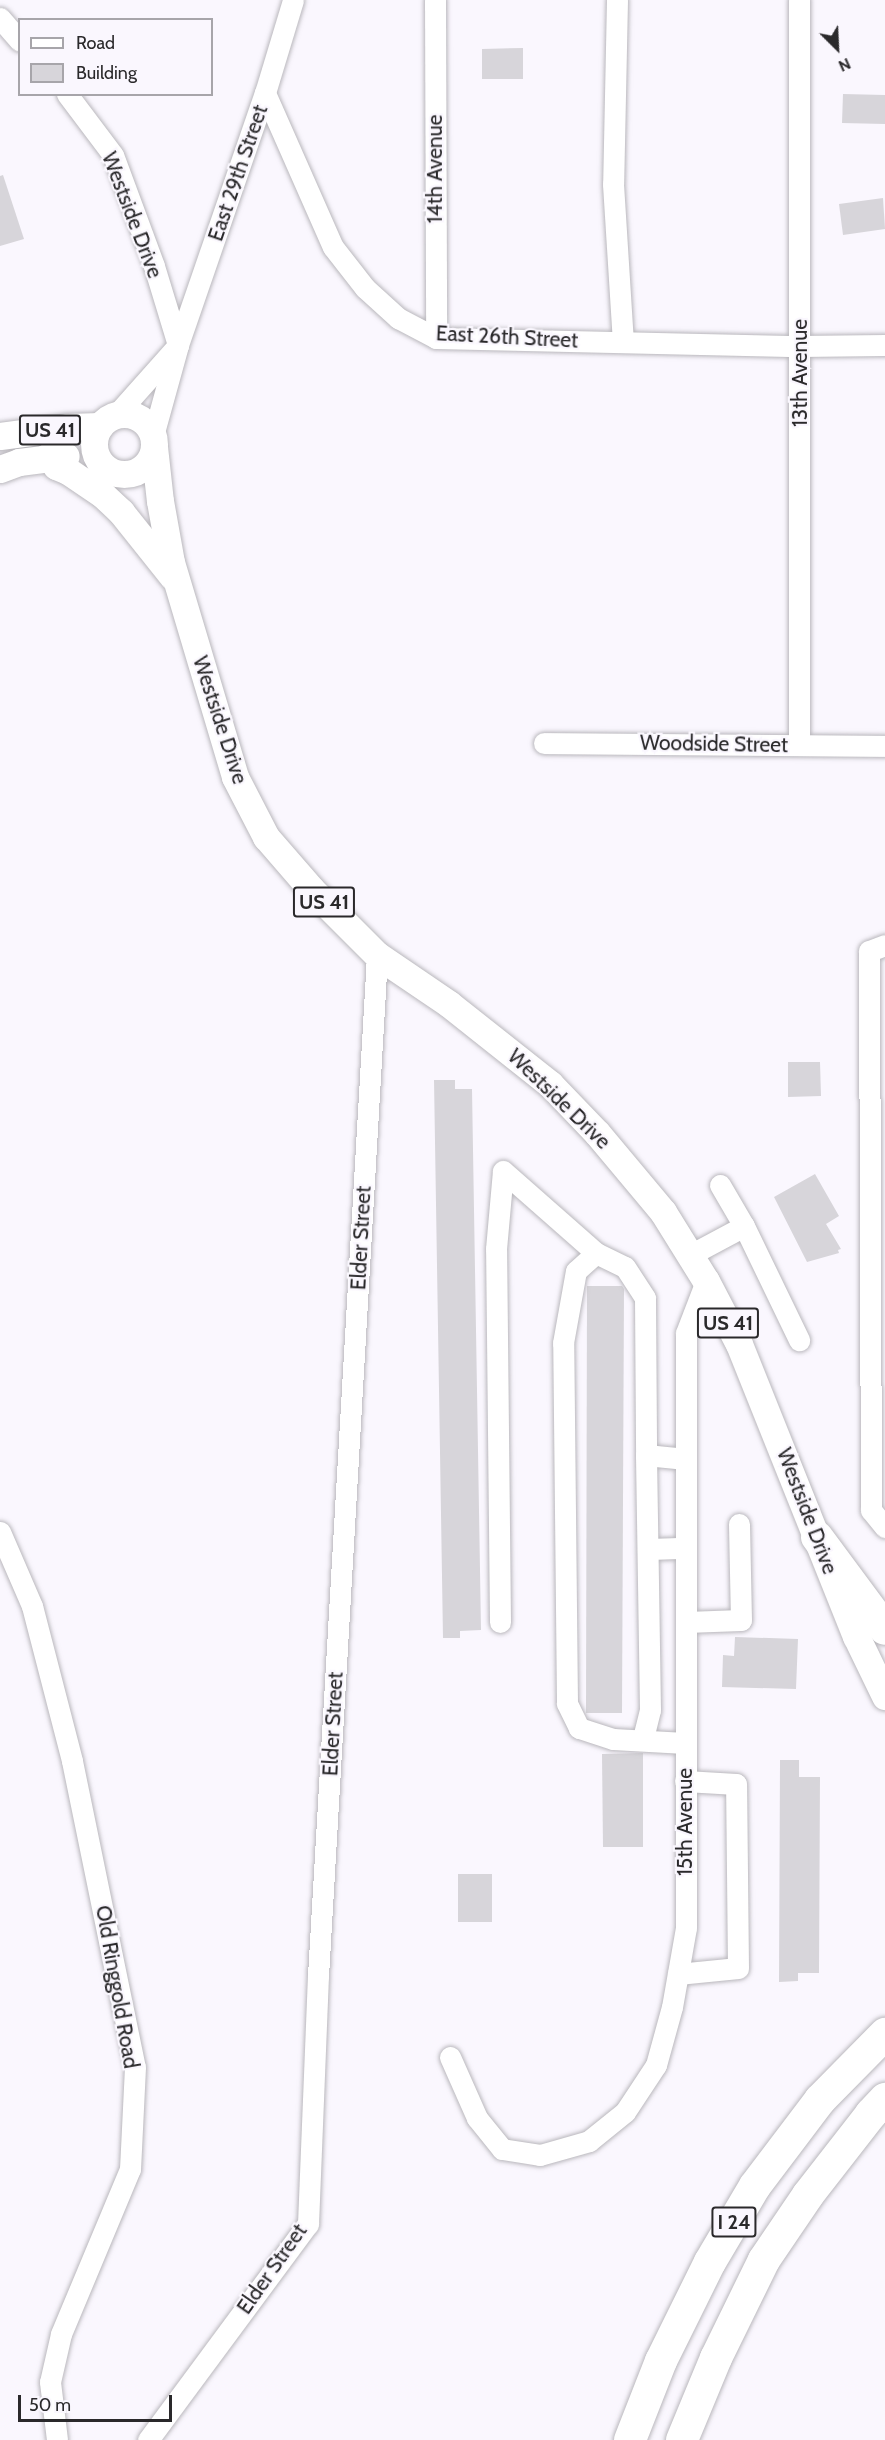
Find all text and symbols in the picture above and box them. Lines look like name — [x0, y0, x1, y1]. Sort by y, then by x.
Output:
legend — [18, 18, 213, 96]
north arrow — [807, 18, 867, 78]
text: Road — [76, 32, 115, 54]
text: N — [835, 54, 854, 76]
text: Building — [76, 62, 137, 84]
street label: East 29th Street — [203, 102, 273, 244]
street label: 14th Avenue — [422, 115, 448, 223]
street label: Westside Drive — [96, 148, 168, 282]
street label: 13th Avenue — [787, 319, 813, 427]
street label: East 26th Street — [435, 321, 579, 353]
road number: US 41 — [19, 413, 82, 447]
street label: Westside Drive — [187, 653, 253, 787]
street label: Woodside Street — [640, 730, 788, 758]
road number: US 41 — [292, 885, 356, 919]
street label: Westside Drive — [502, 1044, 616, 1154]
street label: Elder Street — [346, 1185, 376, 1291]
road number: US 41 — [696, 1306, 760, 1340]
street label: Westside Drive — [771, 1444, 843, 1578]
street label: Elder Street — [318, 1671, 348, 1777]
street label: 15th Avenue — [672, 1768, 698, 1876]
street label: Old Ringgold Road — [90, 1903, 144, 2071]
road number: I 24 — [710, 2205, 758, 2239]
street label: Elder Street — [232, 2219, 312, 2319]
scale bar — [21, 2383, 176, 2421]
text: 50 m — [29, 2394, 71, 2416]

